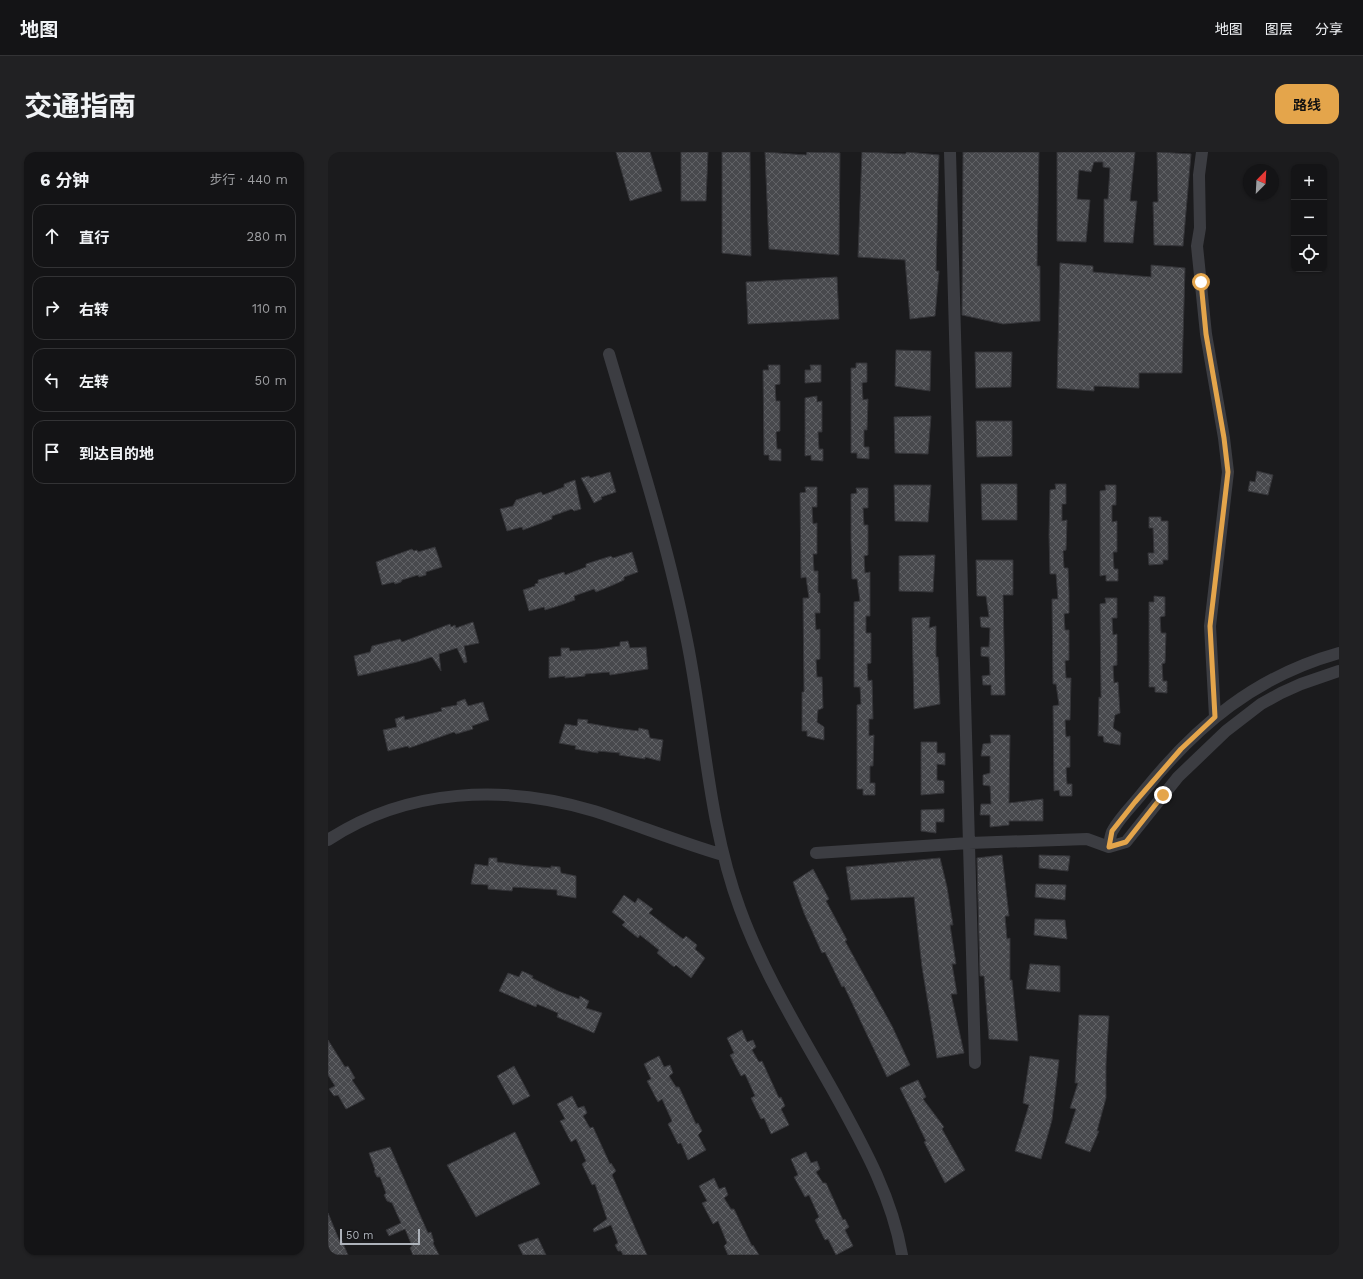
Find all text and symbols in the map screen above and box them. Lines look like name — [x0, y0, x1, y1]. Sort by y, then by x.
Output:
text: 地图 — [20, 18, 58, 41]
text: 地图 — [1215, 21, 1243, 37]
text: 图层 — [1265, 21, 1293, 37]
text: 分享 — [1315, 21, 1343, 37]
button: 路线 — [1275, 84, 1339, 124]
text: 交通指南 — [24, 90, 136, 123]
north arrow — [1243, 164, 1279, 200]
map controls — [1291, 164, 1327, 272]
button: + — [1291, 164, 1327, 200]
text: 6 分钟 — [40, 170, 89, 190]
text: 步行 · 440 m — [209, 172, 288, 187]
button: − — [1291, 200, 1327, 236]
icon: ahead — [41, 225, 63, 247]
text: 直行 — [79, 229, 109, 247]
text: 280 m — [247, 229, 287, 244]
button: locate — [1291, 236, 1327, 272]
route start — [1192, 273, 1210, 291]
icon: right — [41, 297, 63, 319]
text: 右转 — [79, 301, 109, 319]
text: 110 m — [252, 301, 287, 316]
icon: left — [41, 369, 63, 391]
text: 左转 — [79, 373, 109, 391]
text: 50 m — [255, 373, 287, 388]
icon: arrive — [41, 441, 63, 463]
text: 到达目的地 — [79, 445, 154, 463]
route end — [1154, 786, 1172, 804]
scale bar — [340, 1227, 420, 1246]
text: 50 m — [346, 1229, 373, 1242]

